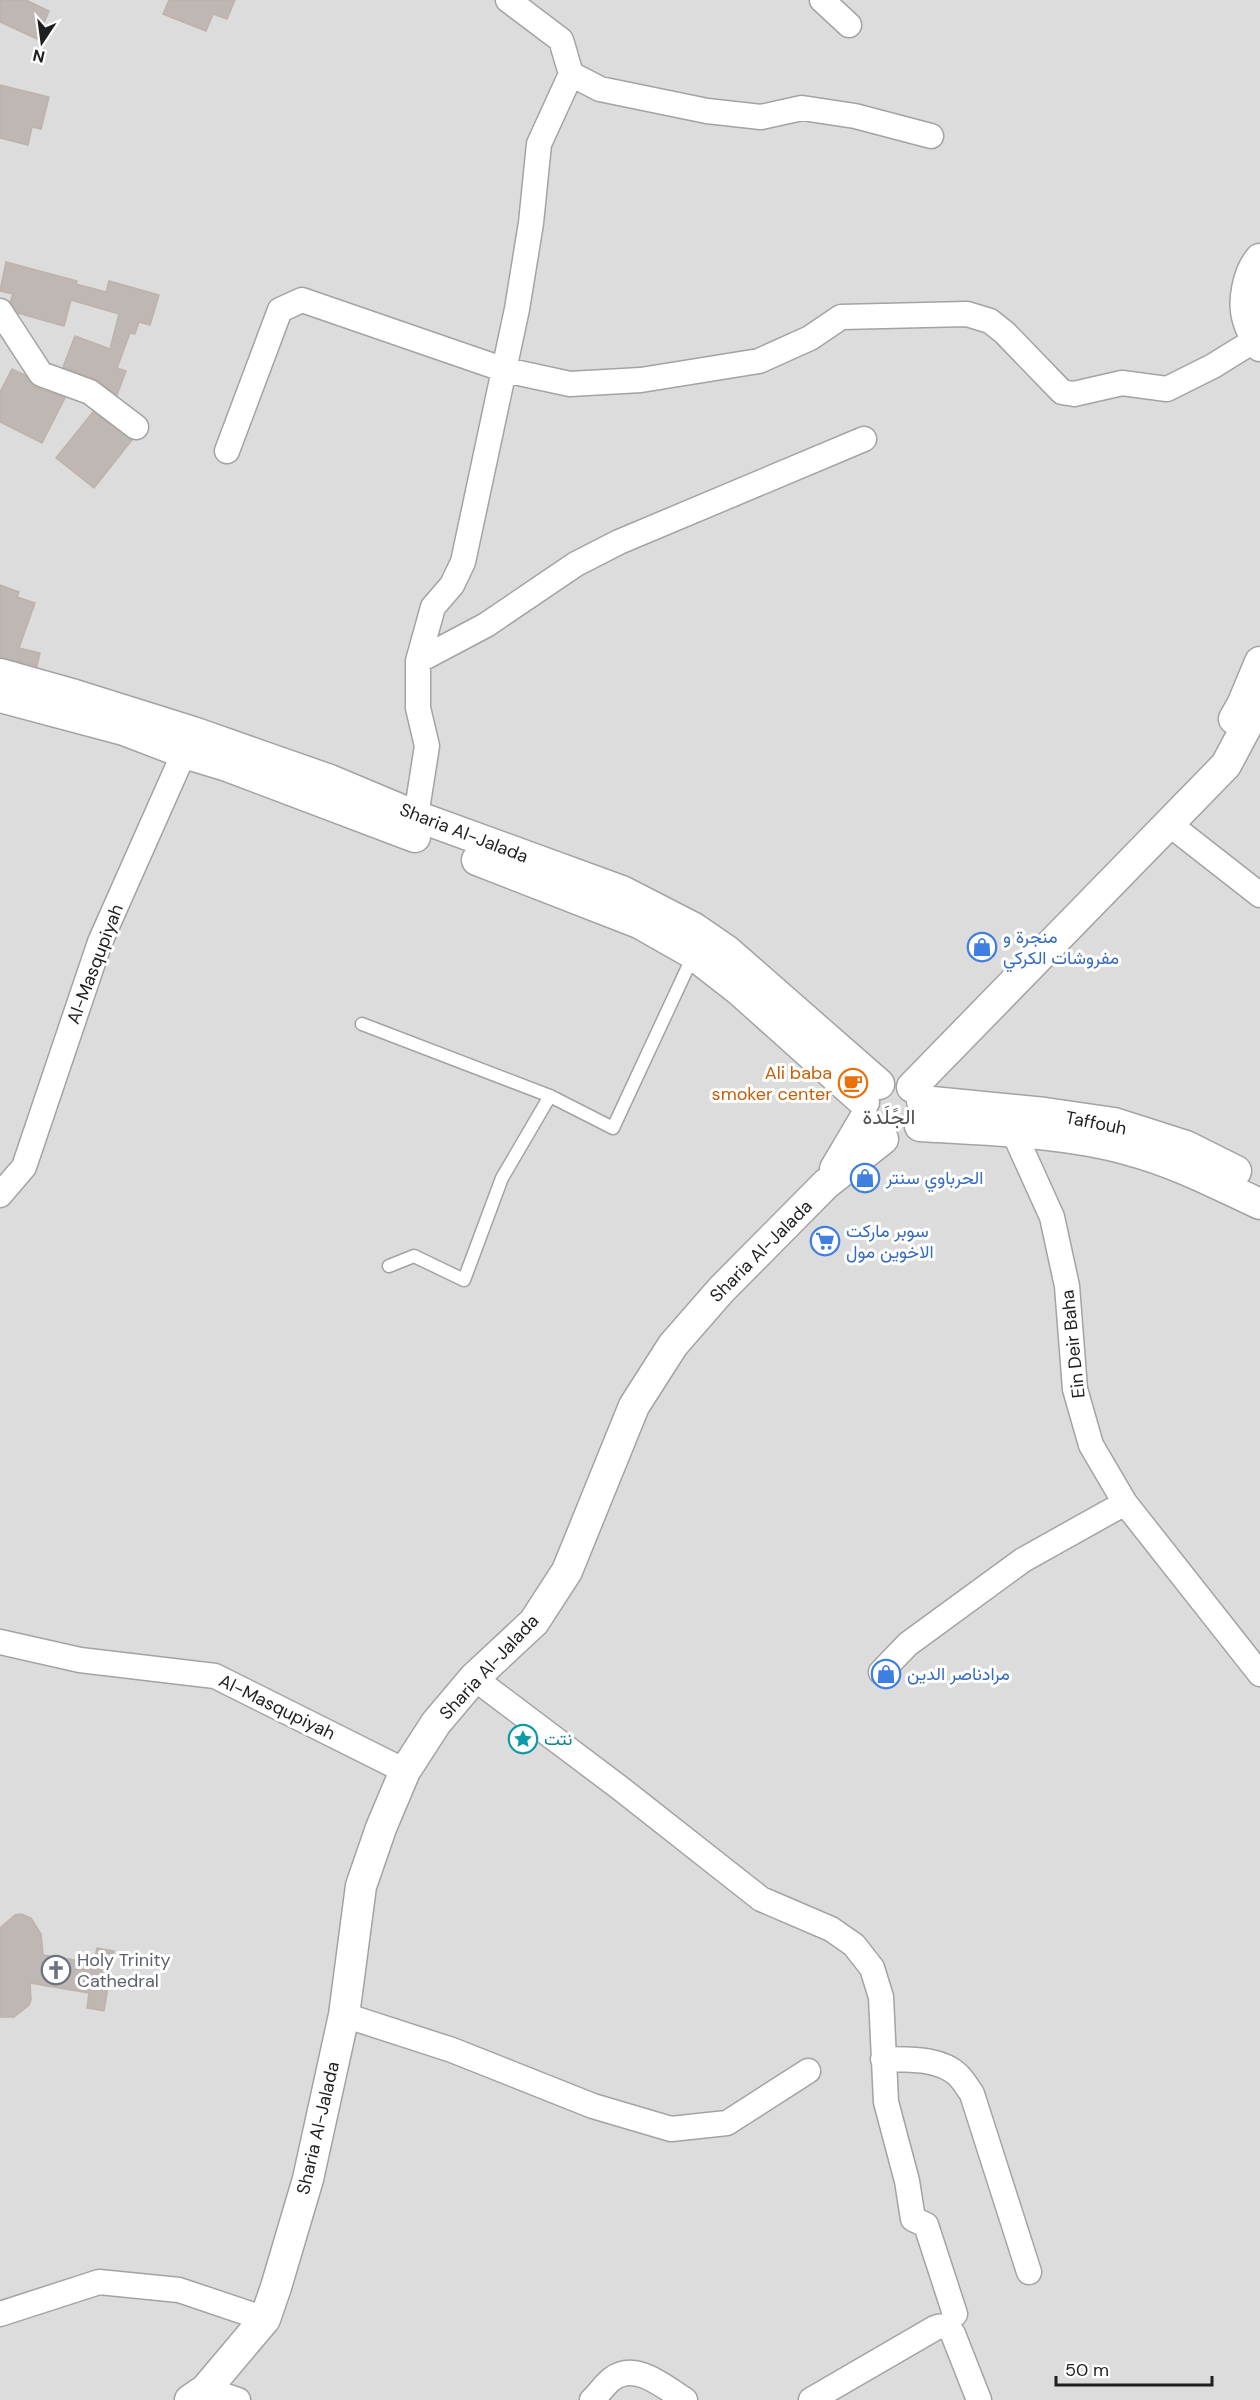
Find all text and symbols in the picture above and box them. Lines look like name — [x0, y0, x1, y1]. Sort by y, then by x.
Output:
north arrow — [12, 12, 72, 72]
text: N — [31, 45, 47, 68]
street label: Sharia Al-Jalada — [396, 798, 532, 868]
street label: Al-Masqupiyah — [61, 901, 129, 1027]
place label: منجرة و مفروشات الكركي — [1003, 925, 1119, 973]
shop icon: منجرة و مفروشات الكركي — [966, 931, 998, 963]
place label: Ali baba smoker center — [712, 1061, 832, 1106]
cafe icon: Ali baba smoker center — [837, 1067, 869, 1099]
district label: الجًلَدة — [863, 1103, 915, 1131]
street label: Taffouh — [1063, 1105, 1129, 1141]
shop icon: الحرباوي سنتر — [849, 1162, 881, 1194]
place label: الحرباوي سنتر — [885, 1166, 983, 1193]
street label: Sharia Al-Jalada — [705, 1195, 817, 1307]
place label: سوبر ماركت الاخوين مول — [846, 1219, 934, 1264]
supermarket icon: سوبر ماركت الاخوين مول — [809, 1225, 841, 1257]
street label: Ein Deir Baha — [1055, 1289, 1091, 1399]
street label: Sharia Al-Jalada — [434, 1609, 544, 1725]
shop icon: مرادناصر الدين — [870, 1658, 902, 1690]
place label: مرادناصر الدين — [907, 1662, 1010, 1686]
street label: Al-Masqupiyah — [215, 1668, 339, 1746]
place icon: نتت — [507, 1723, 539, 1755]
place label: نتت — [544, 1727, 572, 1751]
place label: Holy Trinity Cathedral — [77, 1948, 171, 1993]
church icon: Holy Trinity Cathedral — [40, 1954, 72, 1986]
street label: Sharia Al-Jalada — [291, 2059, 345, 2197]
scale bar — [1056, 2349, 1212, 2387]
text: 50 m — [1065, 2358, 1109, 2382]

